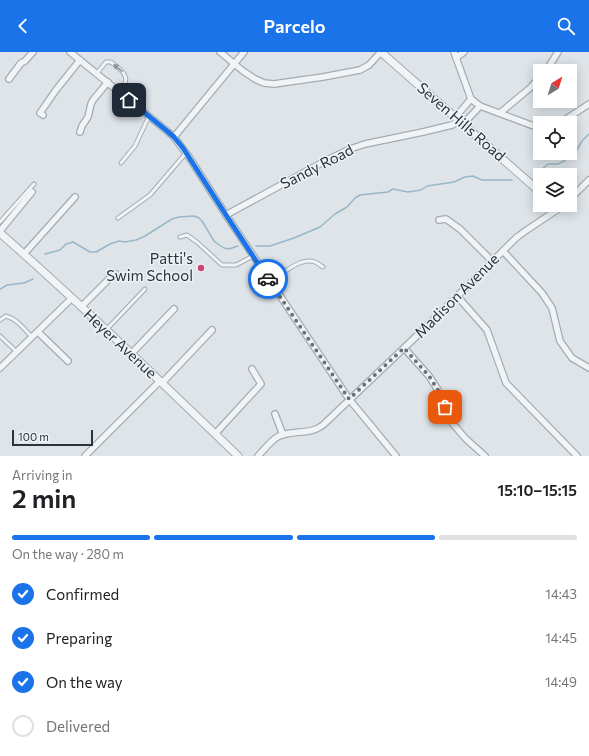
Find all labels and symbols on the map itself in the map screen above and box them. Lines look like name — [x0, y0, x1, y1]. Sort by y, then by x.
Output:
one-way arrow — [113, 63, 123, 73]
north arrow — [533, 64, 577, 108]
street label: Seven Hills Road — [414, 78, 509, 164]
pin — [112, 83, 146, 117]
street label: Sandy Road — [277, 140, 356, 192]
place label: Patti's Swim School — [106, 249, 193, 284]
street label: Madison Avenue — [410, 249, 502, 341]
courier — [248, 259, 288, 299]
marker: Patti's Swim School — [196, 263, 206, 273]
street label: Heyer Avenue — [80, 305, 161, 382]
pin — [428, 390, 462, 424]
scale bar — [12, 428, 93, 447]

